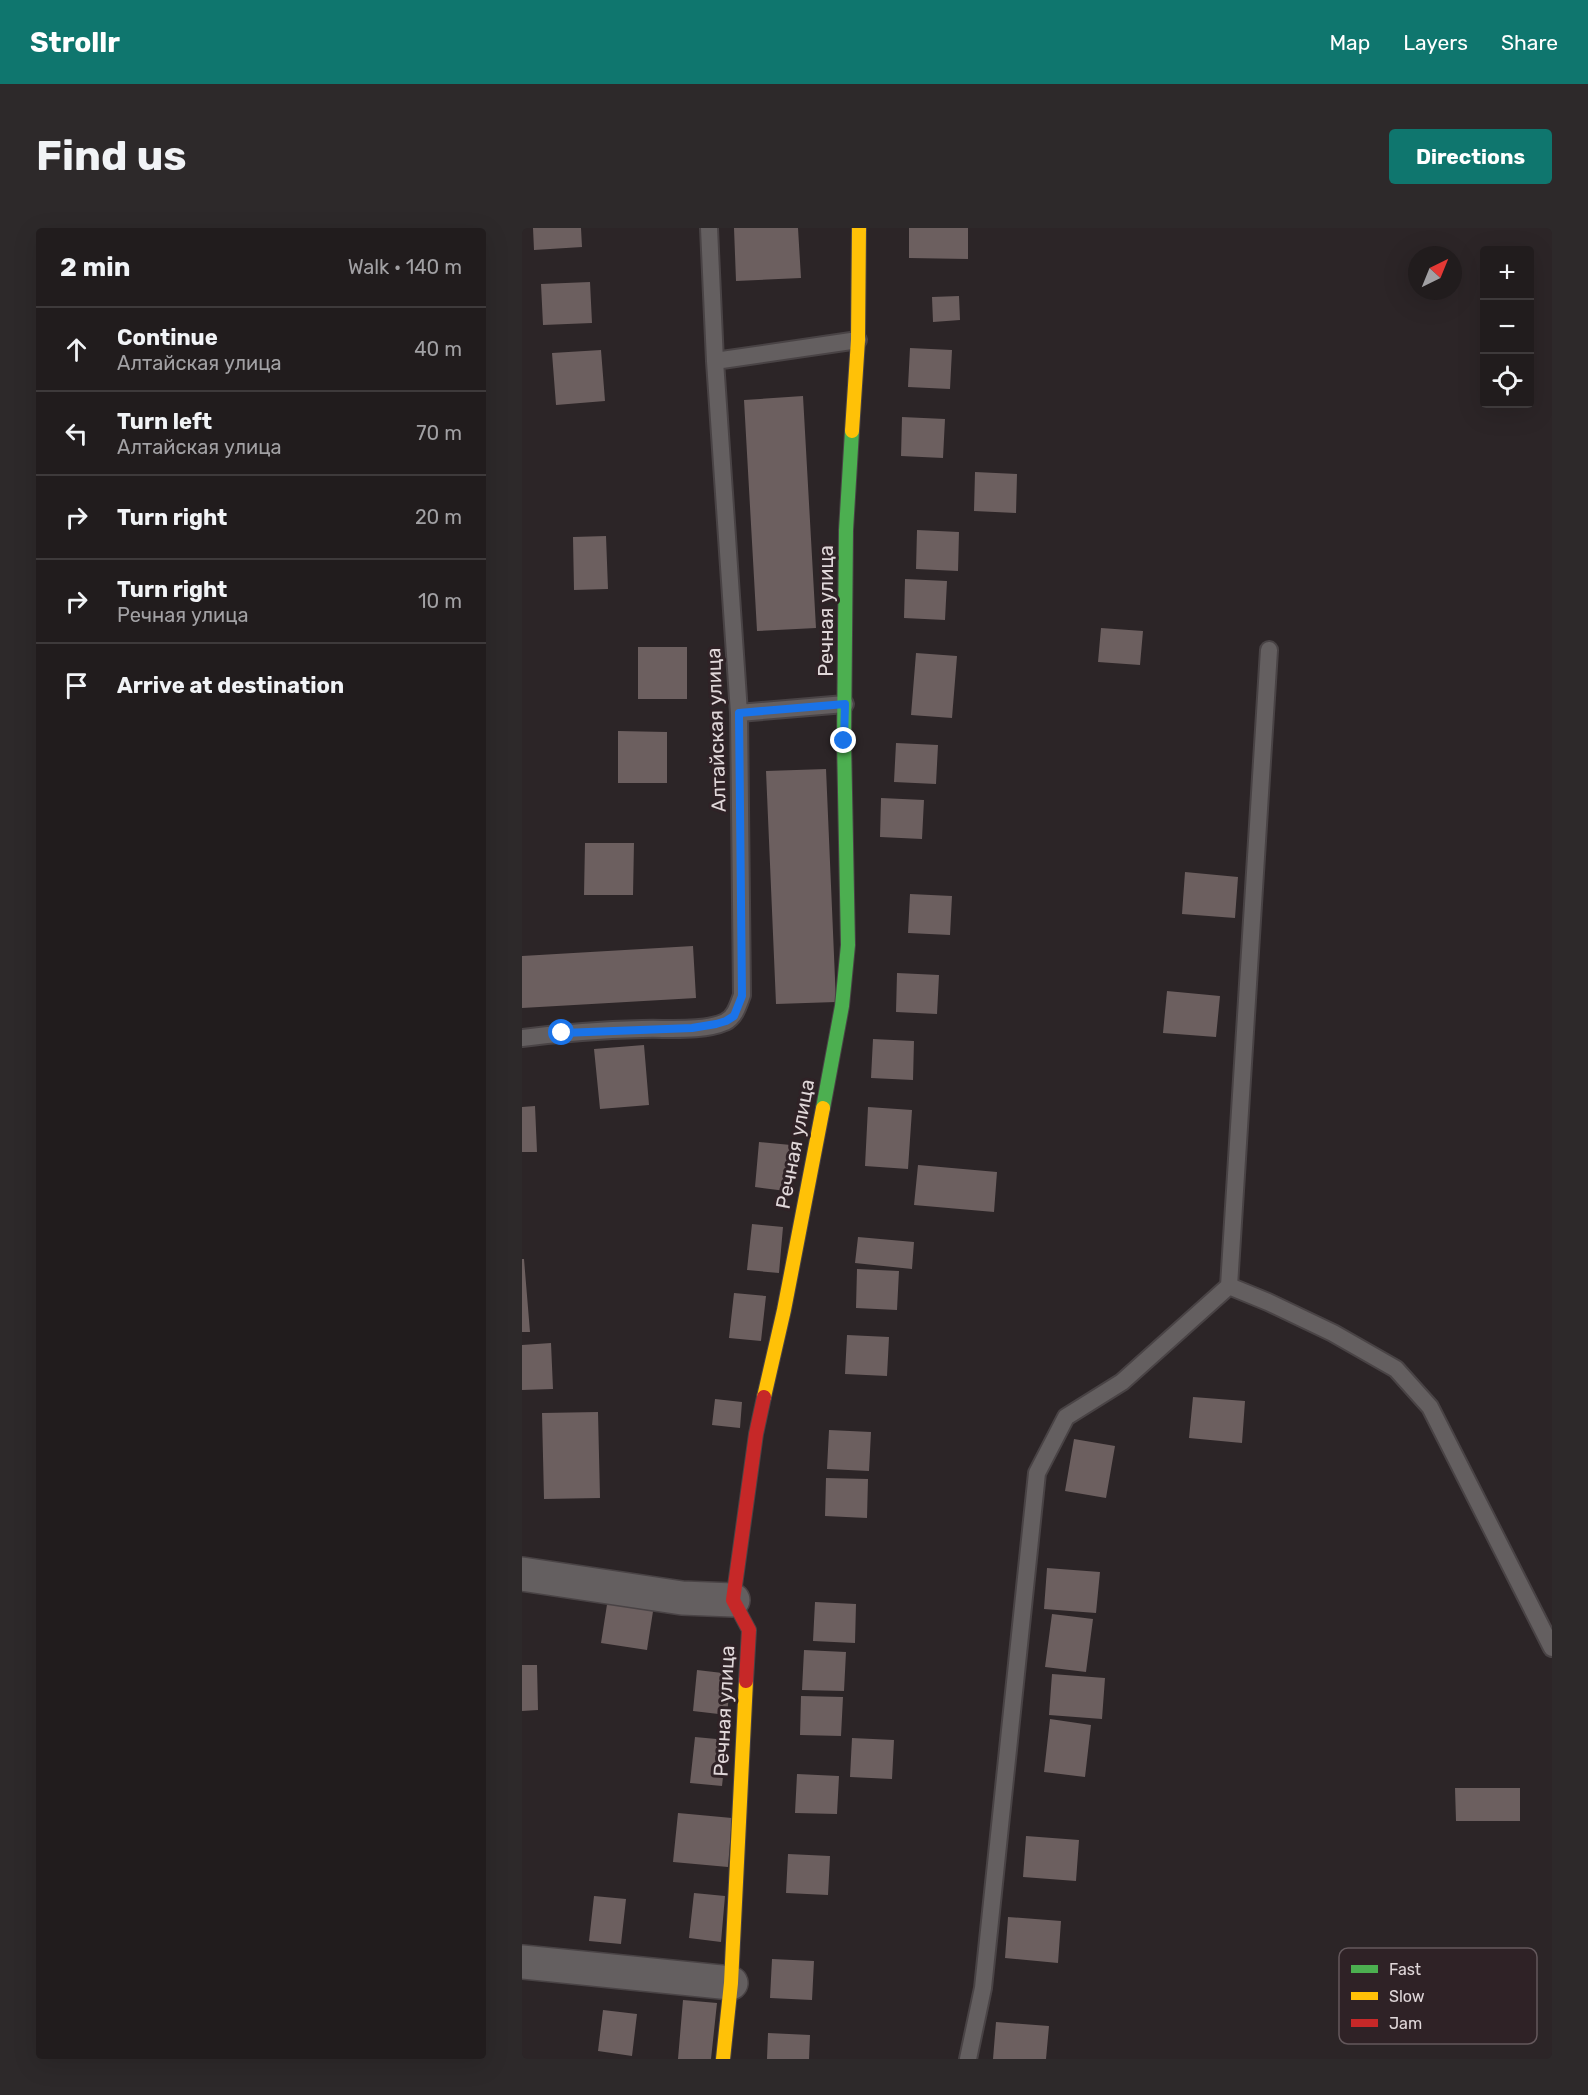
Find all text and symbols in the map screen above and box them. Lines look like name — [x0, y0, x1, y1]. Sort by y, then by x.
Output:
text: Strollr — [30, 26, 120, 59]
text: Map — [1329, 30, 1370, 55]
text: Layers — [1403, 30, 1468, 55]
text: Share — [1501, 30, 1558, 55]
button: Directions — [1389, 129, 1552, 184]
text: Find us — [36, 131, 187, 181]
north arrow — [1408, 246, 1462, 300]
map controls — [1480, 246, 1534, 408]
button: + — [1480, 246, 1534, 300]
text: 2 min — [60, 252, 130, 283]
text: Walk · 140 m — [348, 255, 462, 279]
button: − — [1480, 300, 1534, 354]
text: Continue — [117, 324, 218, 351]
icon: ahead — [60, 333, 93, 366]
text: 40 m — [414, 337, 462, 361]
text: Алтайская улица — [117, 351, 282, 375]
button: locate — [1480, 354, 1534, 408]
text: Turn left — [117, 408, 212, 435]
icon: left — [60, 417, 93, 450]
text: 70 m — [416, 421, 462, 445]
text: Алтайская улица — [117, 435, 282, 459]
icon: right — [60, 501, 93, 534]
text: Turn right — [117, 504, 227, 531]
text: 20 m — [415, 505, 462, 529]
street label: Речная улица — [814, 545, 838, 677]
text: Turn right — [117, 576, 227, 603]
icon: right — [60, 585, 93, 618]
text: 10 m — [418, 589, 462, 613]
text: Речная улица — [117, 603, 249, 627]
street label: Алтайская улица — [701, 647, 731, 813]
icon: arrive — [60, 669, 93, 702]
text: Arrive at destination — [117, 672, 344, 699]
route end — [830, 727, 856, 753]
route start — [548, 1019, 574, 1045]
street label: Речная улица — [771, 1077, 819, 1211]
street label: Речная улица — [709, 1645, 739, 1777]
legend — [1339, 1948, 1537, 2044]
text: Fast — [1389, 1960, 1421, 1979]
text: Slow — [1389, 1987, 1425, 2006]
text: Jam — [1389, 2014, 1422, 2033]

